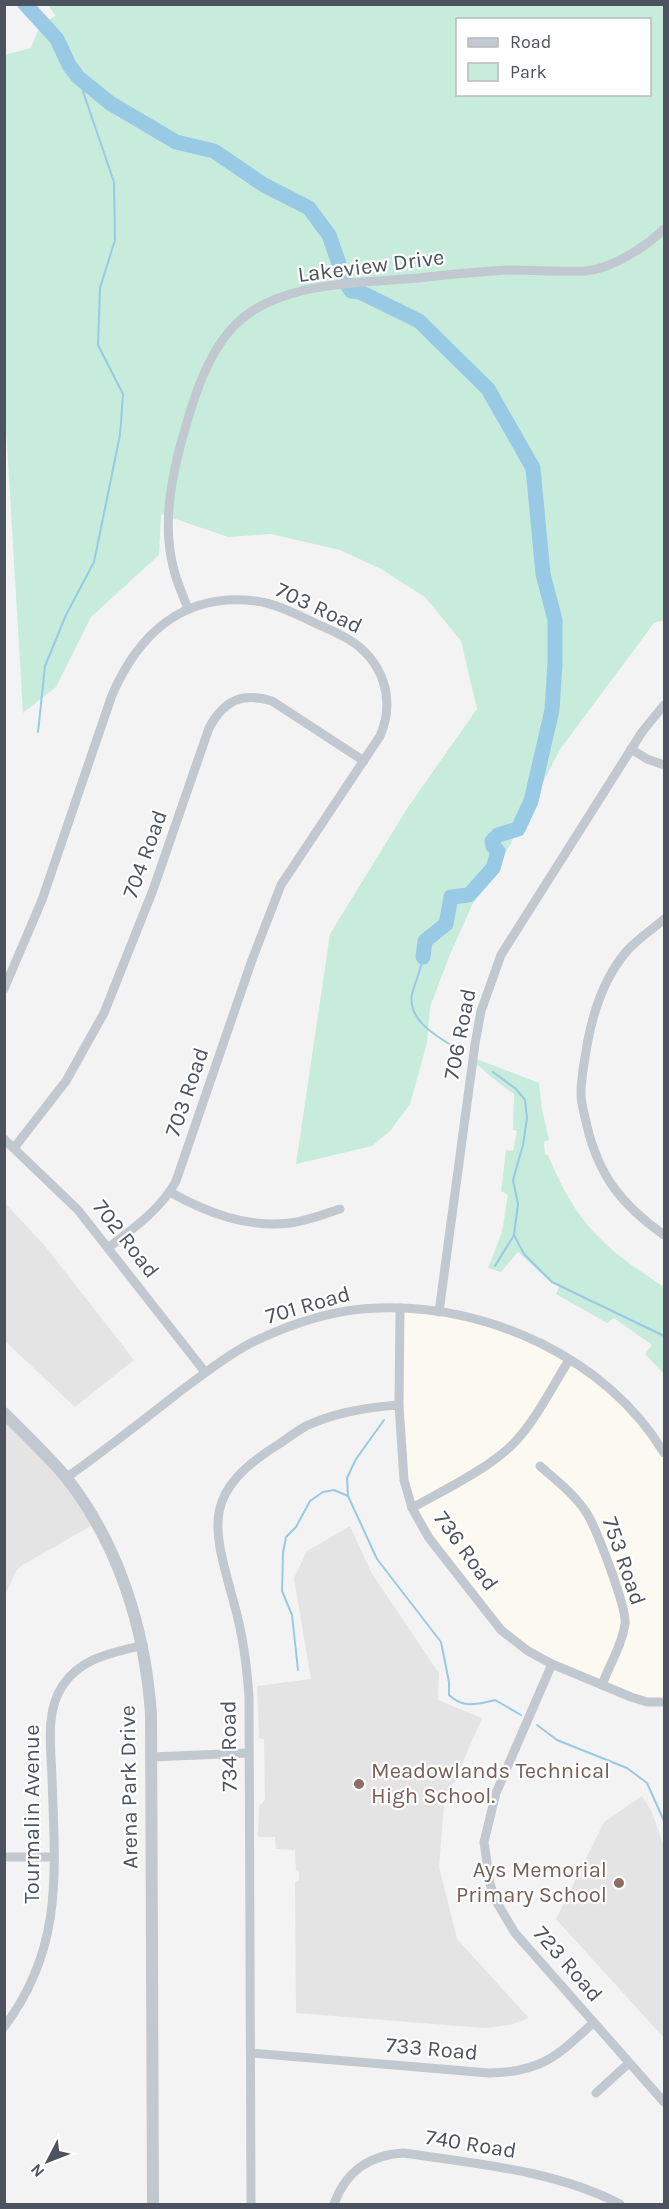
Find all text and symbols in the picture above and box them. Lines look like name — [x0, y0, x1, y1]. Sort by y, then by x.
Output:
legend — [456, 18, 651, 96]
text: Road — [510, 31, 551, 53]
text: Park — [510, 61, 547, 83]
street label: Lakeview Drive — [296, 244, 446, 288]
street label: 703 Road — [272, 577, 366, 639]
street label: 704 Road — [117, 807, 173, 901]
street label: 706 Road — [438, 986, 482, 1082]
street label: 703 Road — [160, 1044, 214, 1140]
street label: 702 Road — [87, 1195, 165, 1283]
street label: 701 Road — [263, 1281, 353, 1329]
street label: 736 Road — [429, 1506, 503, 1596]
street label: 753 Road — [597, 1513, 651, 1609]
street label: 734 Road — [215, 1700, 243, 1792]
street label: Arena Park Drive — [115, 1705, 143, 1869]
street label: Tourmalin Avenue — [19, 1725, 45, 1903]
place label: Meadowlands Technical High School. — [371, 1758, 610, 1809]
marker: Meadowlands Technical High School. — [352, 1777, 366, 1791]
place label: Ays Memorial Primary School — [456, 1857, 607, 1908]
marker: Ays Memorial Primary School — [612, 1876, 626, 1890]
street label: 723 Road — [528, 1921, 608, 2007]
street label: 733 Road — [385, 2032, 479, 2066]
street label: 740 Road — [424, 2124, 518, 2164]
north arrow — [18, 2131, 78, 2191]
text: N — [26, 2160, 48, 2181]

